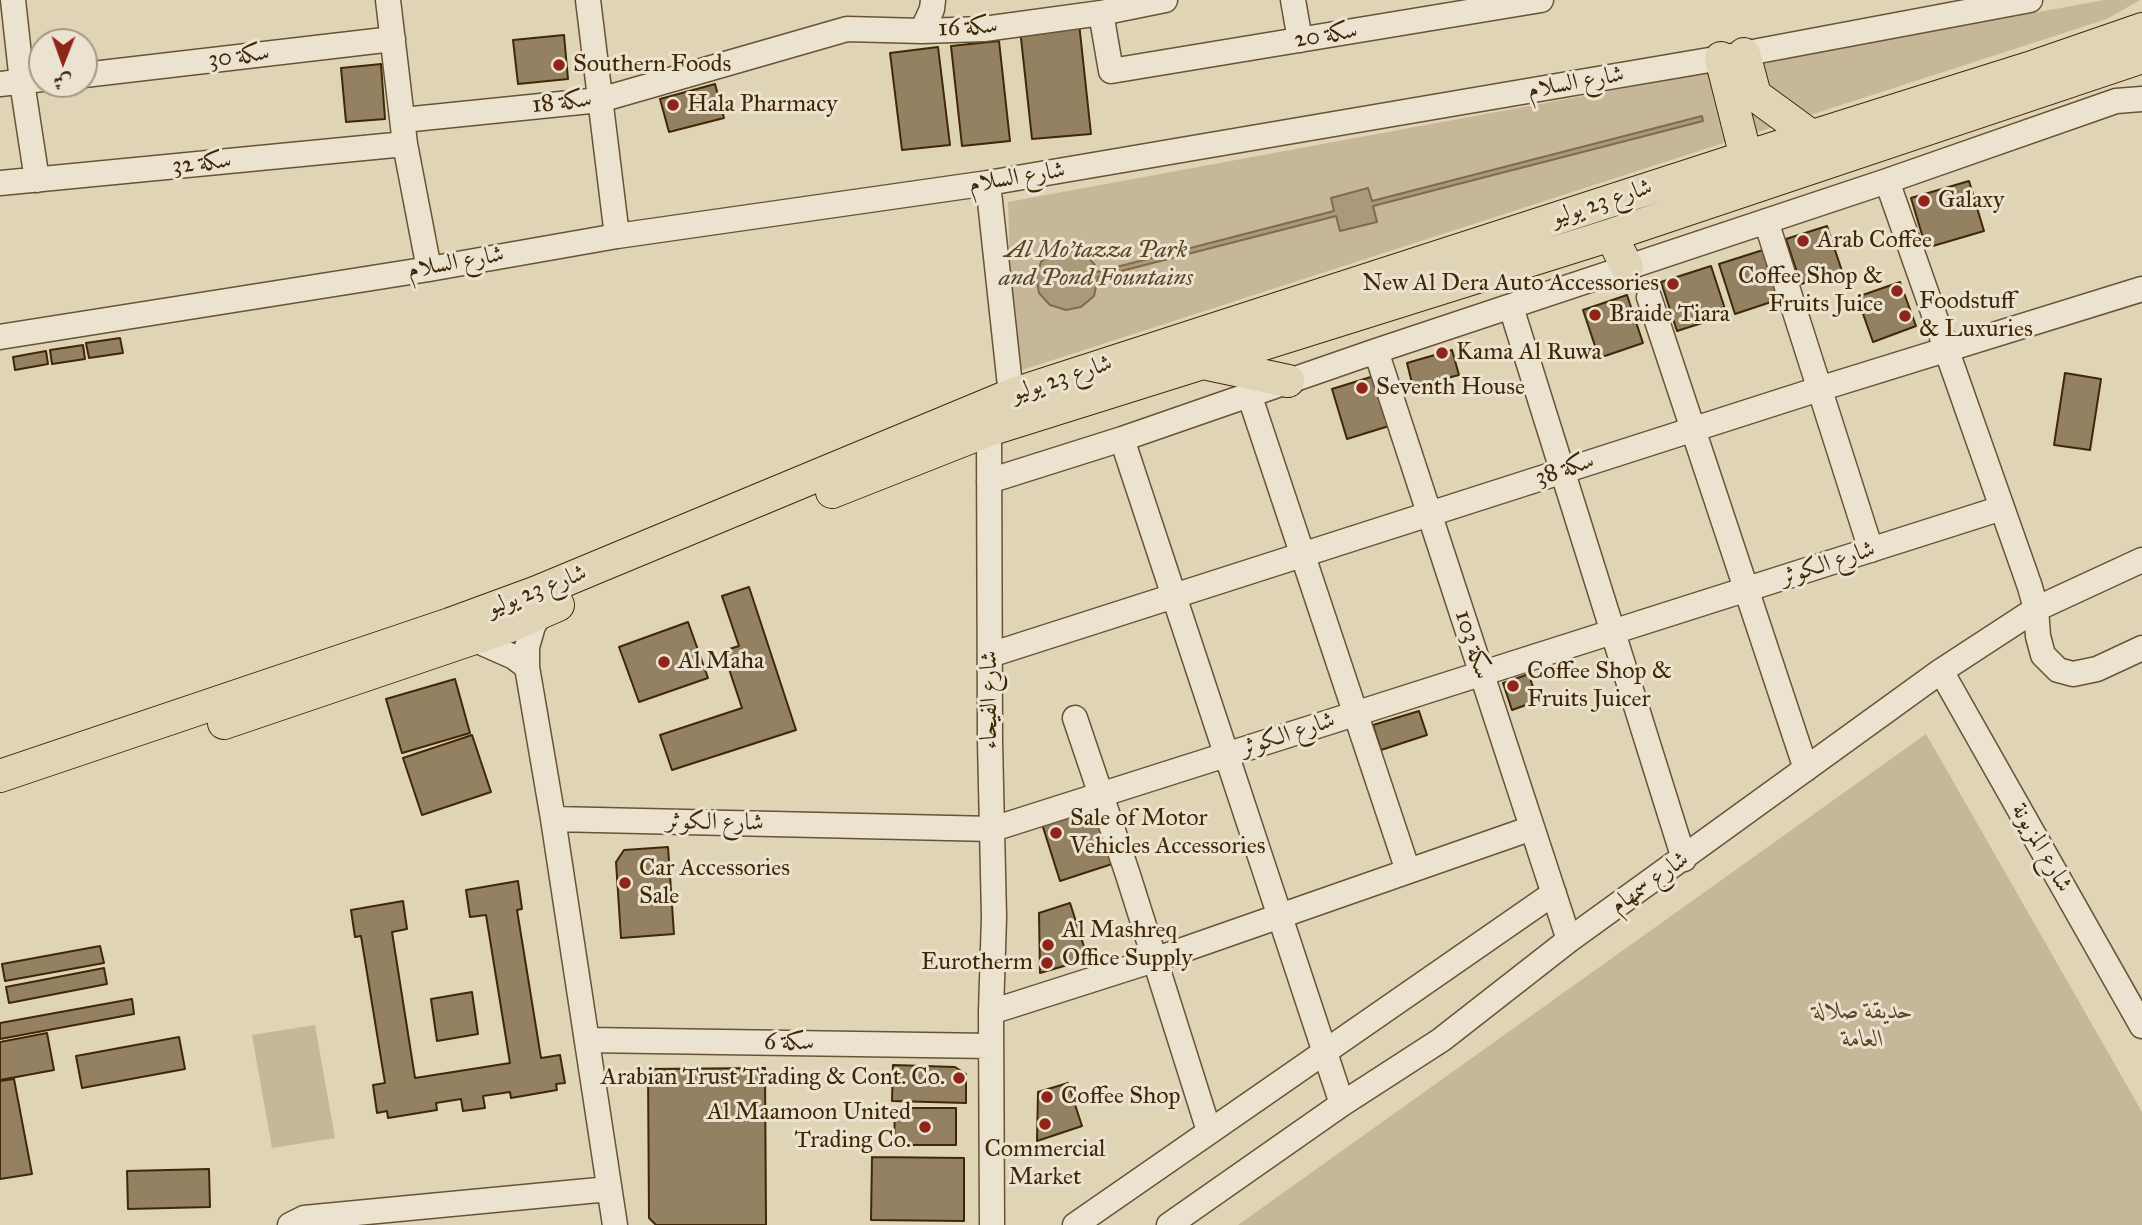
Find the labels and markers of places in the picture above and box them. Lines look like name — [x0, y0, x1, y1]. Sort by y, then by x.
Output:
place label: Southern Foods — [573, 51, 731, 79]
marker: Southern Foods — [551, 57, 567, 73]
place label: Hala Pharmacy — [687, 91, 838, 119]
marker: Hala Pharmacy — [665, 97, 681, 113]
place label: Galaxy — [1938, 187, 2004, 215]
marker: Galaxy — [1916, 193, 1932, 209]
place label: Arab Coffee — [1817, 227, 1932, 255]
marker: Arab Coffee — [1795, 233, 1811, 249]
place label: Coffee Shop & Fruits Juice — [1738, 263, 1883, 319]
place label: New Al Dera Auto Accessories — [1362, 270, 1659, 298]
marker: New Al Dera Auto Accessories — [1665, 276, 1681, 292]
marker: Coffee Shop & Fruits Juice — [1889, 283, 1905, 299]
place label: Foodstuff & Luxuries — [1919, 288, 2033, 344]
place label: Braide Tiara — [1609, 301, 1730, 329]
marker: Braide Tiara — [1587, 307, 1603, 323]
marker: Foodstuff & Luxuries — [1897, 308, 1913, 324]
place label: Kama Al Ruwa — [1456, 339, 1602, 367]
marker: Kama Al Ruwa — [1434, 345, 1450, 361]
place label: Seventh House — [1376, 374, 1525, 402]
marker: Seventh House — [1354, 380, 1370, 396]
place label: Al Maha — [678, 648, 764, 676]
marker: Al Maha — [656, 654, 672, 670]
place label: Coffee Shop & Fruits Juicer — [1527, 658, 1672, 714]
marker: Coffee Shop & Fruits Juicer — [1505, 678, 1521, 694]
place label: Sale of Motor Vehicles Accessories — [1070, 805, 1265, 861]
marker: Sale of Motor Vehicles Accessories — [1048, 825, 1064, 841]
place label: Car Accessories Sale — [639, 855, 790, 911]
marker: Car Accessories Sale — [617, 875, 633, 891]
place label: Al Mashreq Office Supply — [1062, 917, 1192, 973]
marker: Al Mashreq Office Supply — [1040, 937, 1056, 953]
place label: Eurotherm — [921, 949, 1033, 977]
marker: Eurotherm — [1039, 955, 1055, 971]
place label: Arabian Trust Trading & Cont. Co. — [601, 1064, 945, 1092]
marker: Arabian Trust Trading & Cont. Co. — [951, 1070, 967, 1086]
place label: Coffee Shop — [1061, 1083, 1180, 1111]
marker: Coffee Shop — [1039, 1089, 1055, 1105]
place label: Al Maamoon United Trading Co. — [707, 1099, 911, 1155]
marker: Commercial Market — [1037, 1116, 1053, 1132]
marker: Al Maamoon United Trading Co. — [917, 1119, 933, 1135]
place label: Commercial Market — [984, 1136, 1106, 1192]

